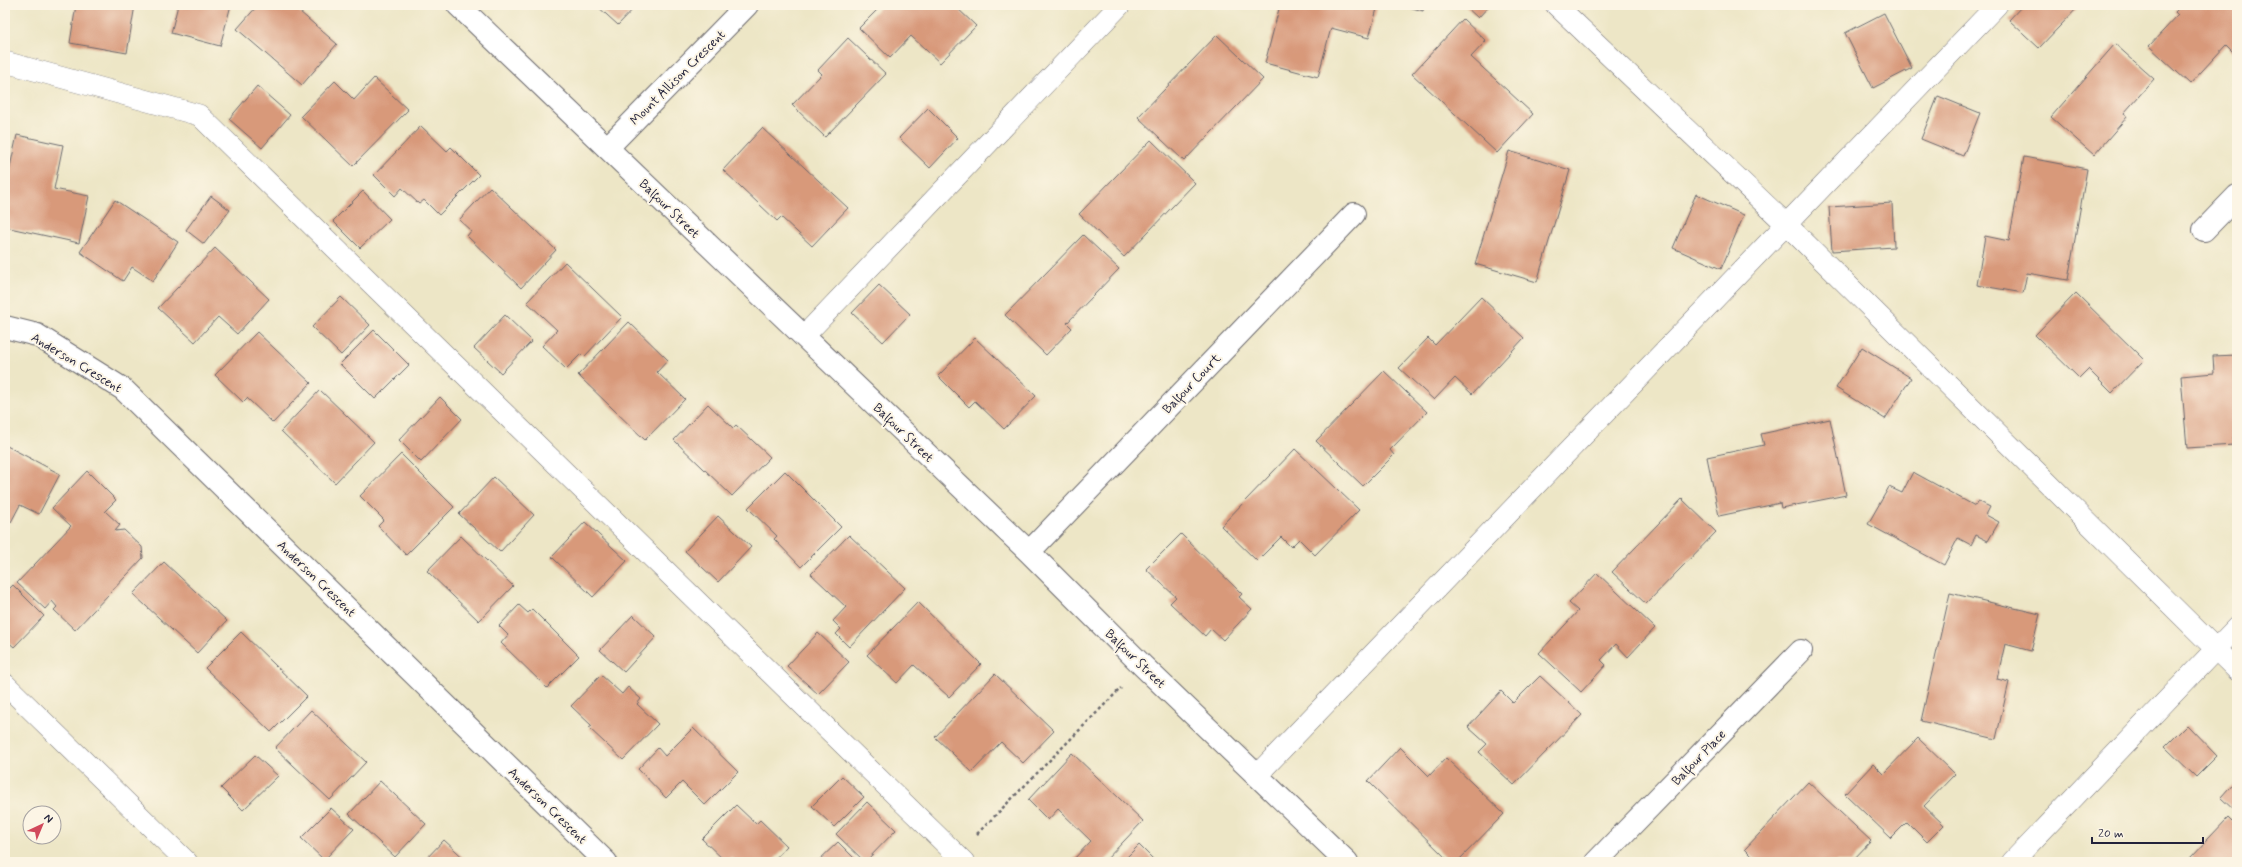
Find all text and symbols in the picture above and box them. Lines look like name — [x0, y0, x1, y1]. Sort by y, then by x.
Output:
street label: Mount Allison Crescent — [627, 27, 729, 129]
street label: Balfour Street — [634, 176, 703, 244]
street label: Anderson Crescent — [28, 329, 125, 397]
street label: Balfour Court — [1159, 350, 1227, 419]
street label: Balfour Street — [868, 400, 937, 468]
street label: Anderson Crescent — [273, 537, 359, 621]
street label: Balfour Street — [1100, 626, 1169, 694]
street label: Balfour Place — [1668, 726, 1731, 791]
street label: Anderson Crescent — [504, 764, 590, 848]
north arrow — [22, 805, 62, 845]
text: N — [41, 811, 56, 826]
scale bar — [2092, 819, 2203, 845]
text: 20 m — [2098, 826, 2124, 842]

